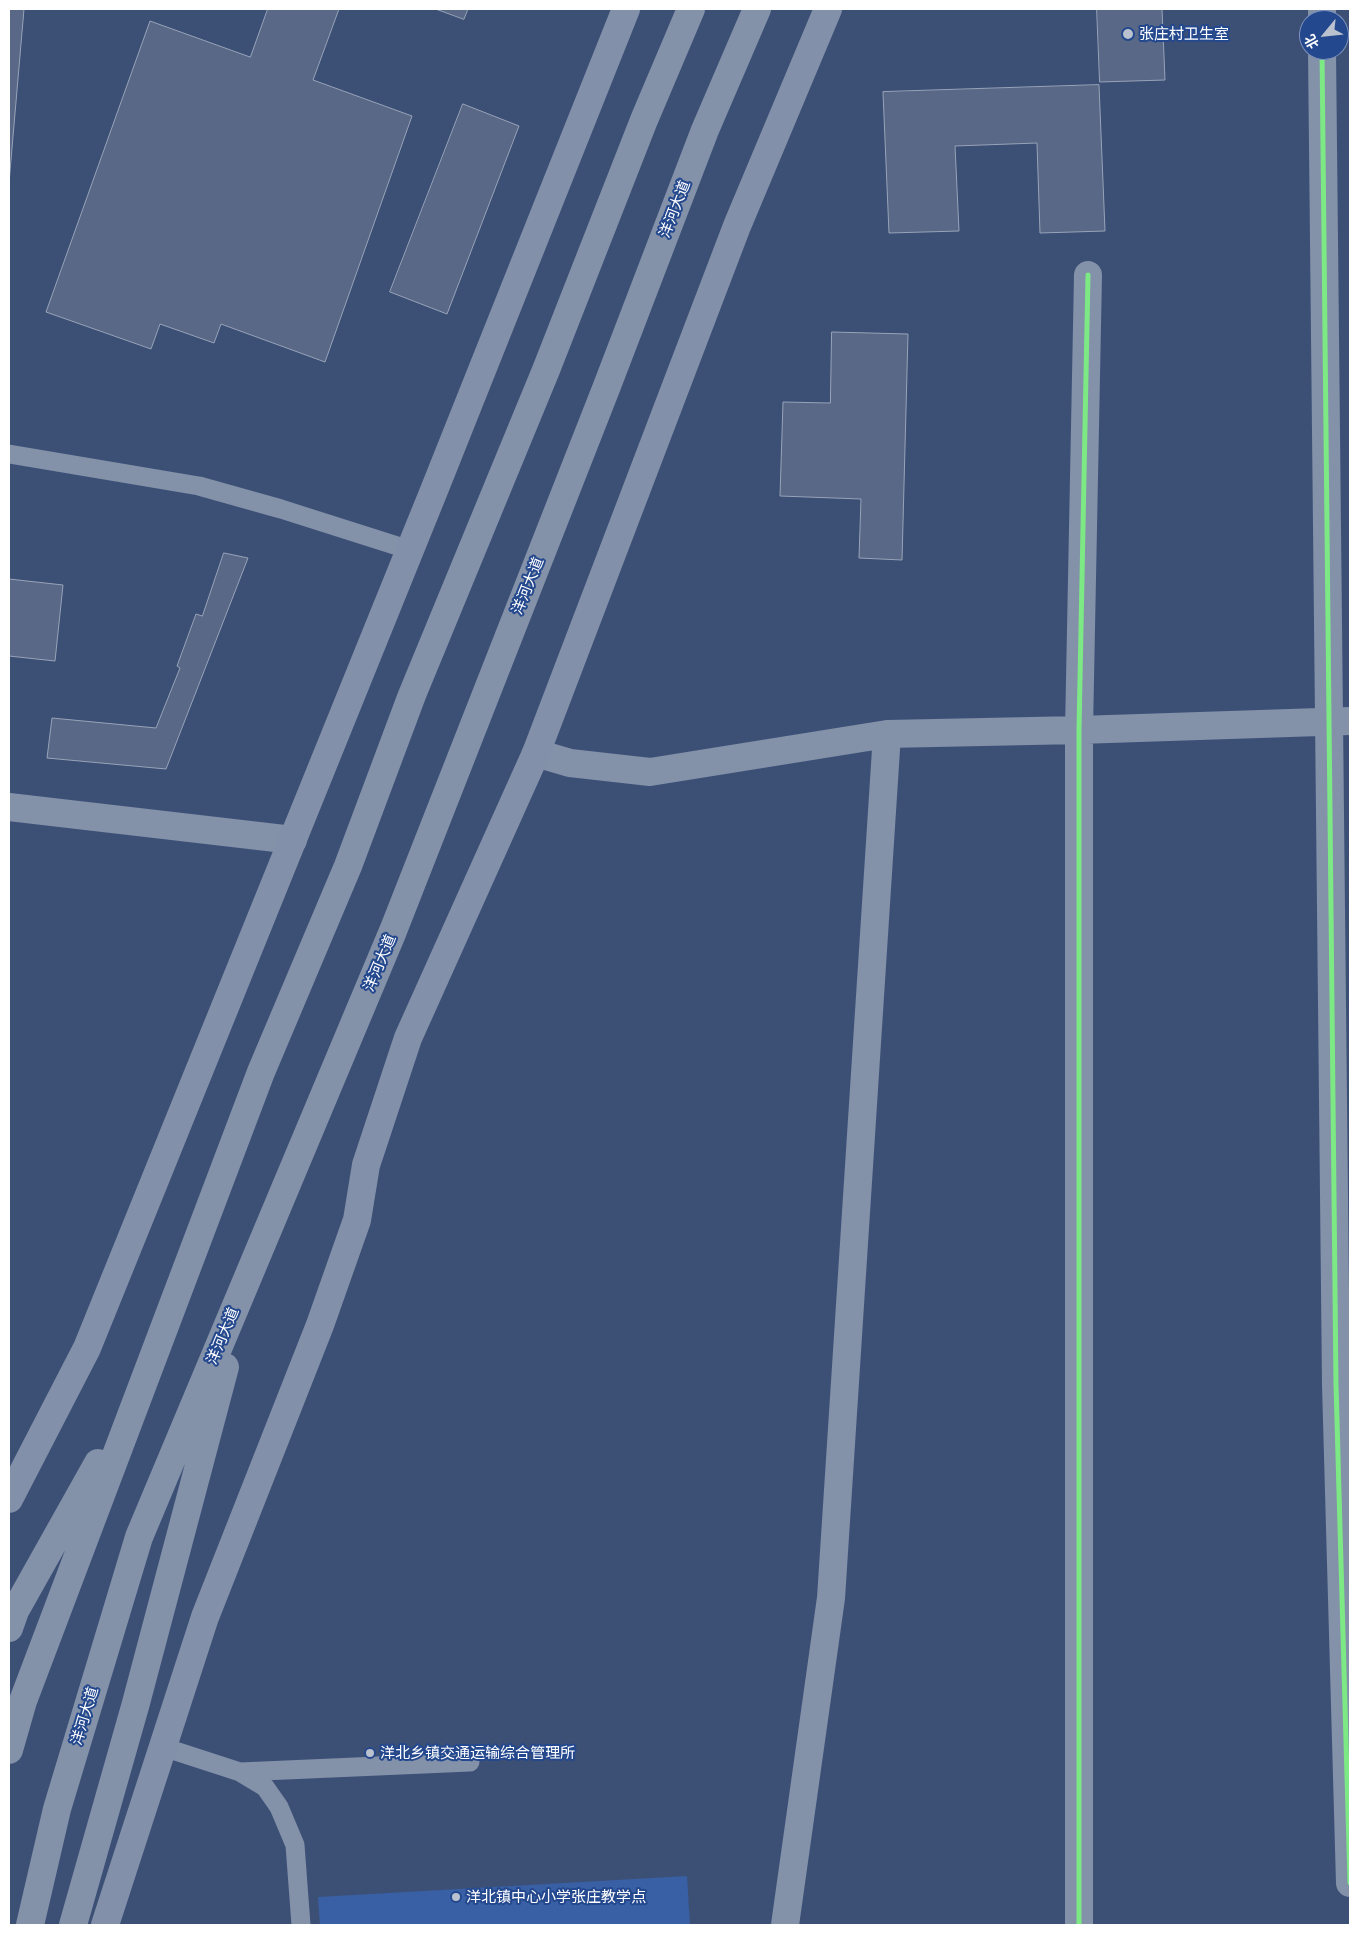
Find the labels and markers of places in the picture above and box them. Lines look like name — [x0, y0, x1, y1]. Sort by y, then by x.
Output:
place label: 张庄村卫生室 — [1139, 25, 1229, 43]
marker: 张庄村卫生室 — [1121, 27, 1135, 41]
place label: 洋北乡镇交通运输综合管理所 — [380, 1744, 575, 1762]
marker: 洋北乡镇交通运输综合管理所 — [364, 1747, 376, 1759]
place label: 洋北镇中心小学张庄教学点 — [466, 1888, 646, 1906]
marker: 洋北镇中心小学张庄教学点 — [450, 1891, 462, 1903]

